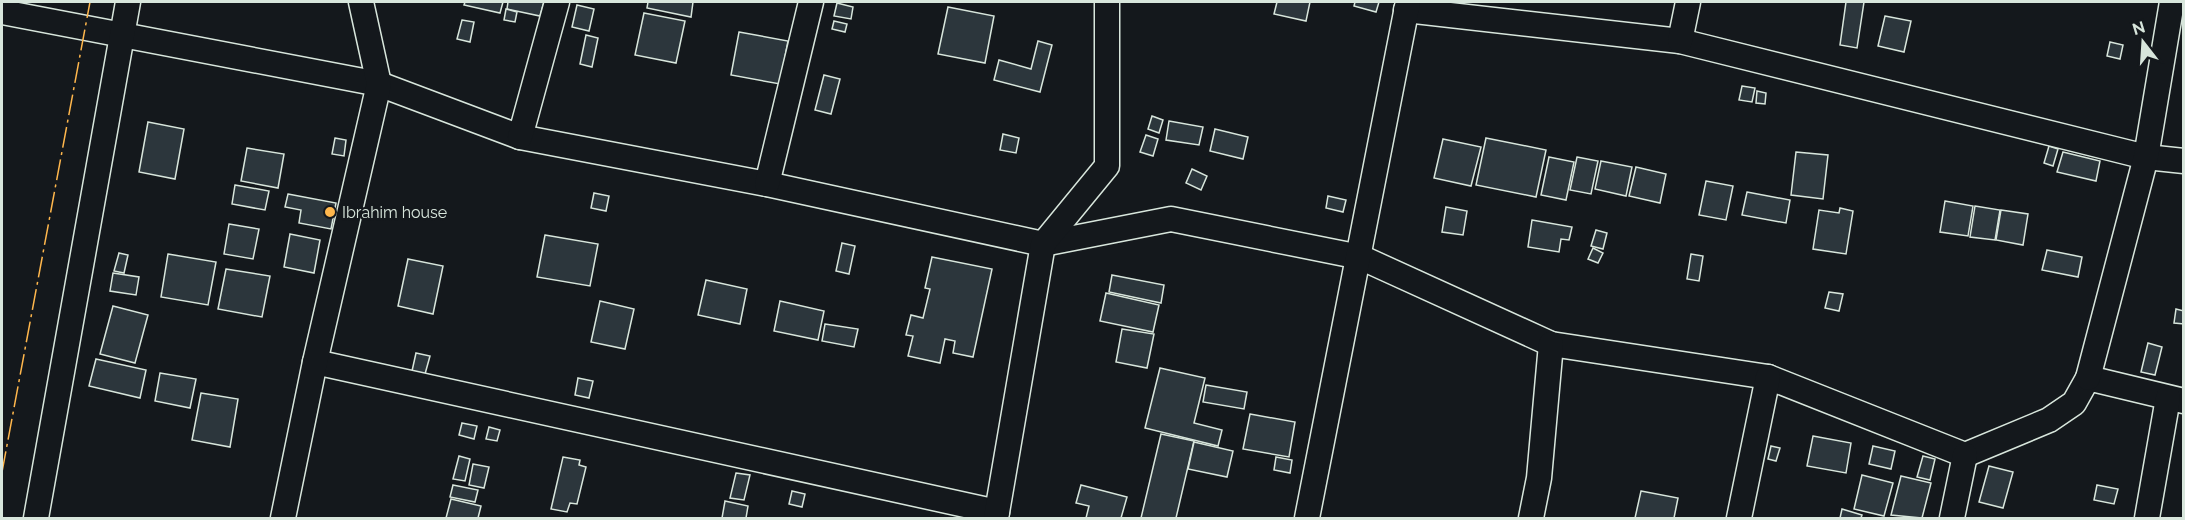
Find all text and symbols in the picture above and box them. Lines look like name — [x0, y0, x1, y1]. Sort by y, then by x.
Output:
north arrow — [2113, 12, 2173, 72]
text: N — [2130, 17, 2147, 39]
place label: Ibrahim house — [342, 203, 447, 222]
marker: Ibrahim house — [323, 205, 337, 219]

